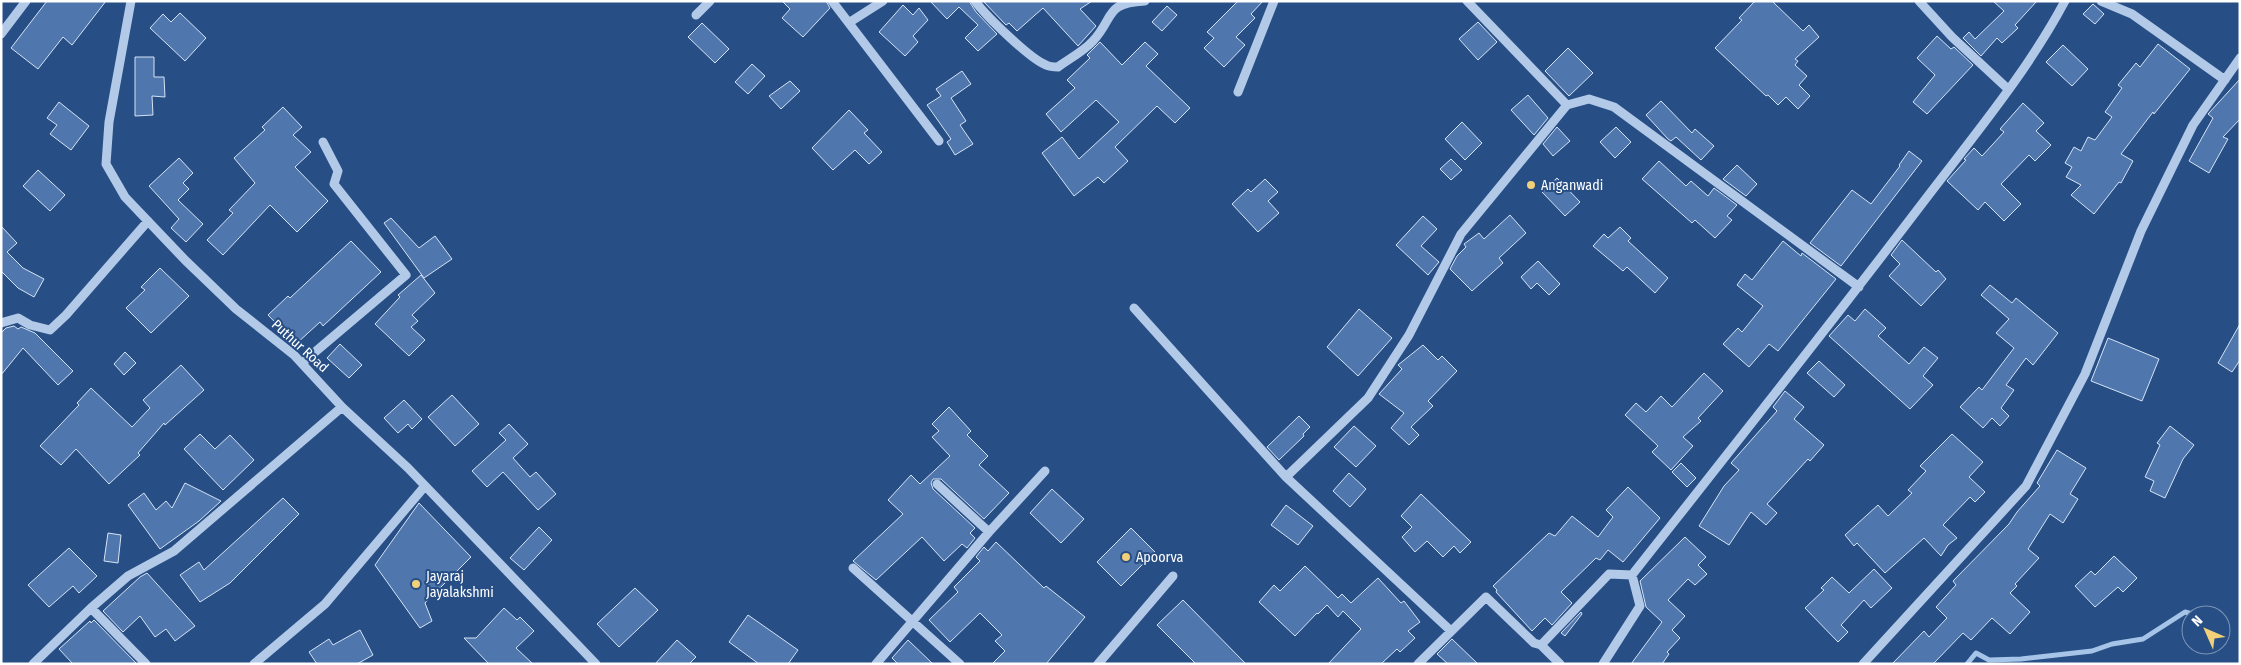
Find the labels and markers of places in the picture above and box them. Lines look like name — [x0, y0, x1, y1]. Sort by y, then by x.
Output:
place label: Anganwadi — [1541, 177, 1603, 194]
marker: Anganwadi — [1525, 179, 1537, 191]
place label: Apoorva — [1136, 549, 1183, 566]
marker: Apoorva — [1120, 551, 1132, 563]
place label: Jayaraj Jayalakshmi — [426, 568, 494, 601]
marker: Jayaraj Jayalakshmi — [410, 578, 422, 590]

